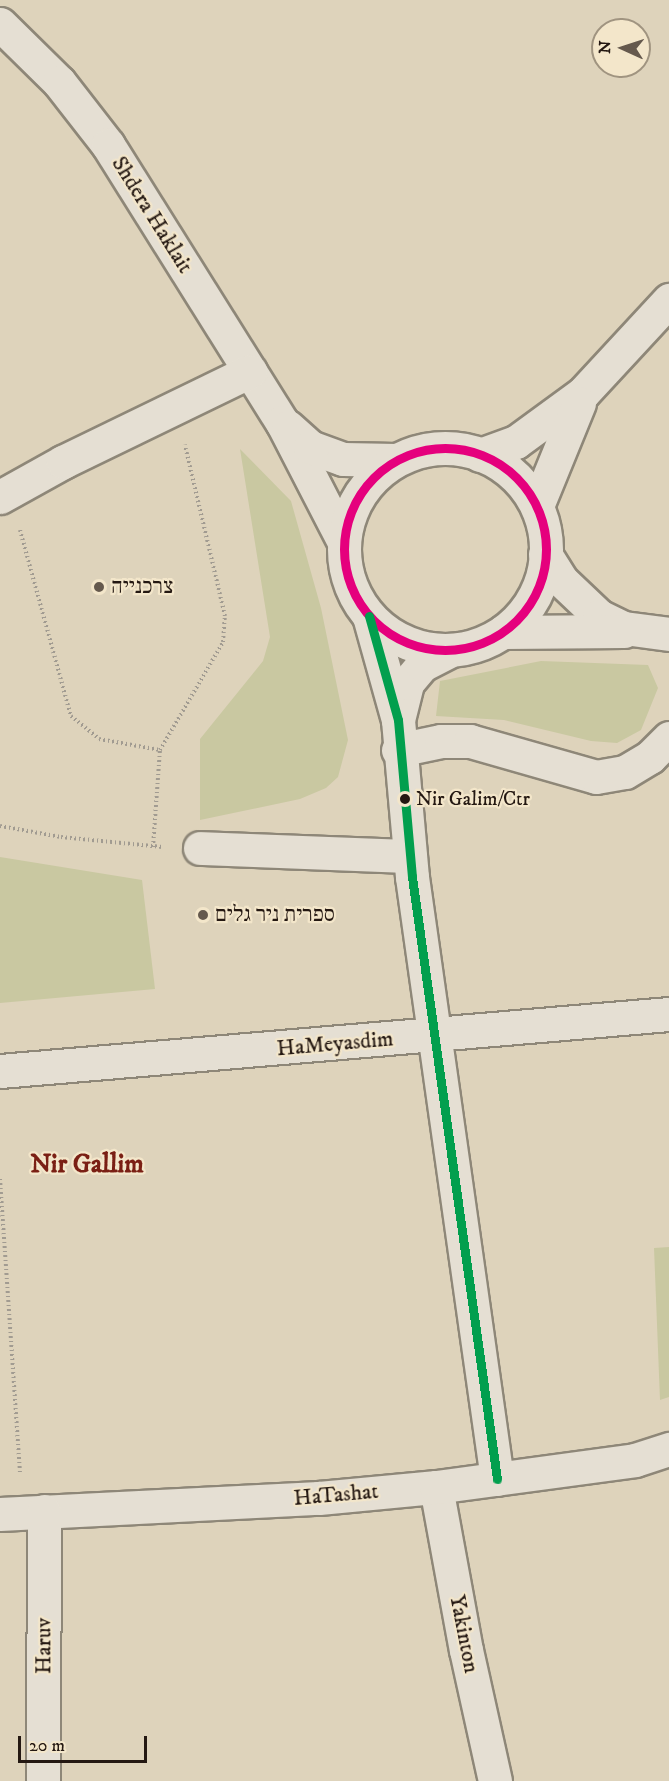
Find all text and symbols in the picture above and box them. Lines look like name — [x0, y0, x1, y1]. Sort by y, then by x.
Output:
north arrow — [591, 18, 651, 78]
text: N — [595, 40, 615, 54]
street label: Shdera Haklait — [106, 152, 198, 278]
place label: צרכנייה — [111, 574, 173, 600]
marker: צרכנייה — [92, 580, 106, 594]
place label: Nir Galim/Ctr — [416, 787, 530, 811]
marker: Nir Galim/Ctr — [399, 793, 411, 805]
place label: ספרית ניר גלים — [215, 902, 335, 928]
marker: ספרית ניר גלים — [196, 908, 210, 922]
street label: HaMeyasdim — [276, 1026, 394, 1062]
district label: Nir Gallim — [30, 1149, 144, 1181]
street label: HaTashat — [292, 1478, 380, 1512]
street label: Yakinton — [444, 1593, 484, 1675]
street label: Haruv — [31, 1618, 57, 1674]
scale bar — [21, 1724, 150, 1762]
text: 20 m — [29, 1735, 65, 1757]

